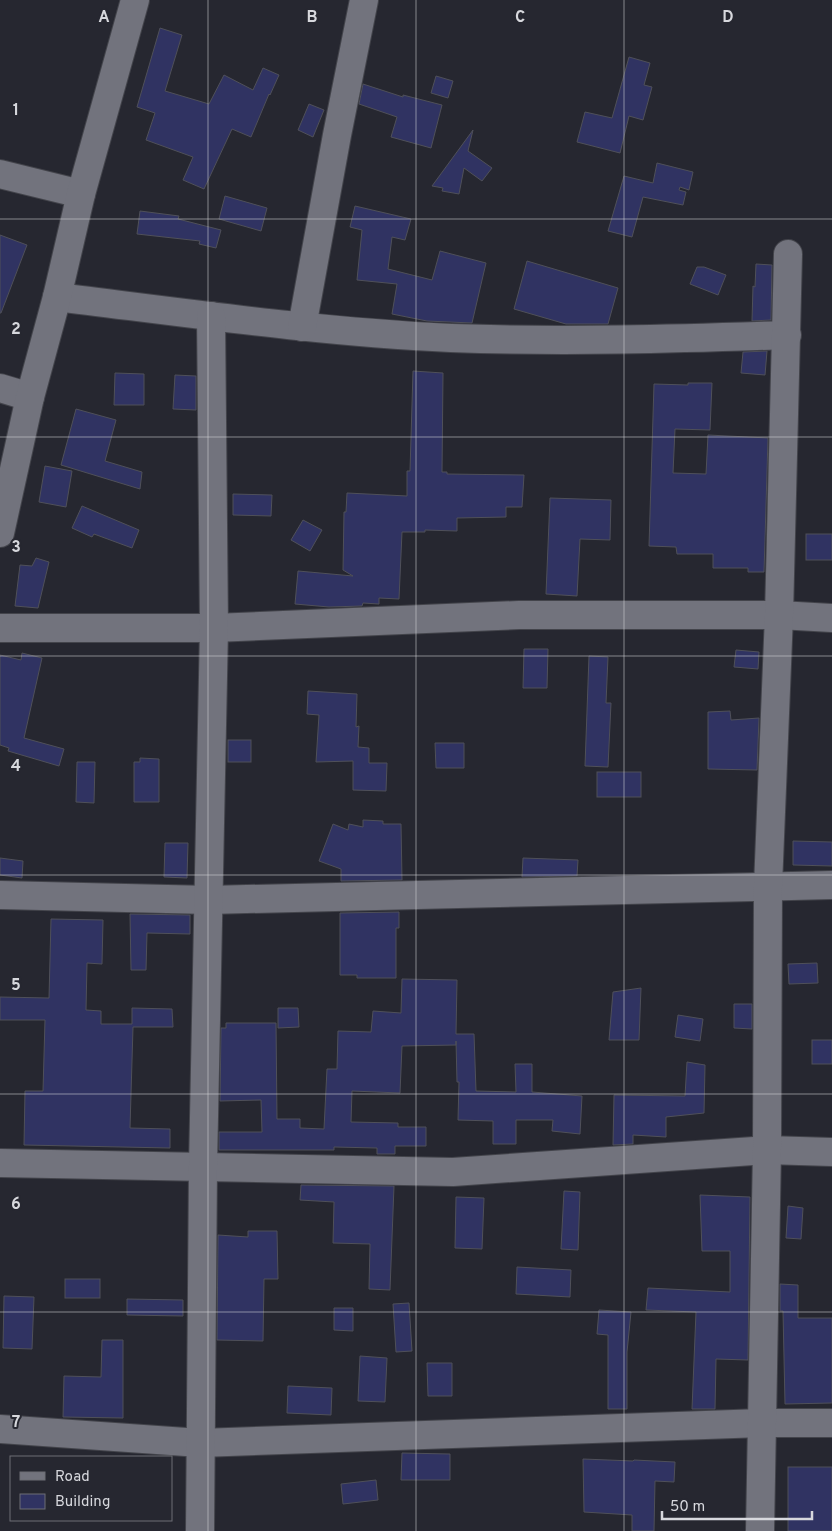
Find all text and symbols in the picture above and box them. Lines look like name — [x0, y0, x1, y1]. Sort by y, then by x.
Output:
text: A — [98, 8, 110, 28]
text: B — [306, 8, 318, 28]
text: C — [515, 8, 525, 28]
text: D — [722, 8, 734, 28]
text: 1 — [13, 101, 19, 121]
text: 2 — [11, 320, 21, 340]
text: 3 — [11, 538, 21, 558]
text: 4 — [11, 757, 21, 777]
text: 5 — [11, 976, 21, 996]
text: 6 — [11, 1195, 21, 1215]
text: 7 — [12, 1413, 20, 1433]
legend — [10, 1456, 172, 1521]
text: Road — [55, 1468, 90, 1487]
scale bar — [662, 1488, 812, 1520]
text: Building — [55, 1493, 110, 1512]
text: 50 m — [670, 1498, 705, 1517]

